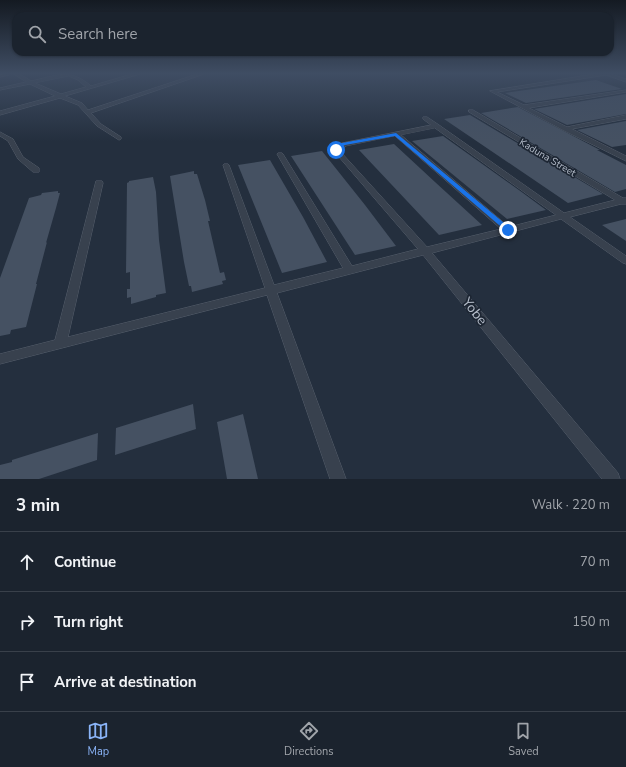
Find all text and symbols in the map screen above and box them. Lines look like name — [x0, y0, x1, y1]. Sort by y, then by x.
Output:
search box — [12, 12, 614, 56]
icon: search — [26, 23, 48, 45]
text: Search here — [58, 24, 138, 44]
street label: Kaduna Street — [517, 135, 579, 181]
route start — [327, 141, 345, 159]
route end — [499, 221, 517, 239]
street label: Yobe — [457, 293, 492, 329]
text: 3 min — [16, 494, 60, 517]
text: Walk · 220 m — [532, 496, 610, 514]
icon: ahead — [16, 551, 38, 573]
text: Continue — [54, 552, 116, 572]
text: 70 m — [580, 553, 610, 571]
icon: right — [16, 611, 38, 633]
text: Turn right — [54, 612, 123, 632]
text: 150 m — [572, 613, 610, 631]
icon: arrive — [16, 671, 38, 693]
text: Arrive at destination — [54, 672, 197, 692]
tab: Map — [87, 720, 109, 759]
tab: Directions — [284, 720, 334, 759]
tab: Saved — [508, 720, 539, 759]

